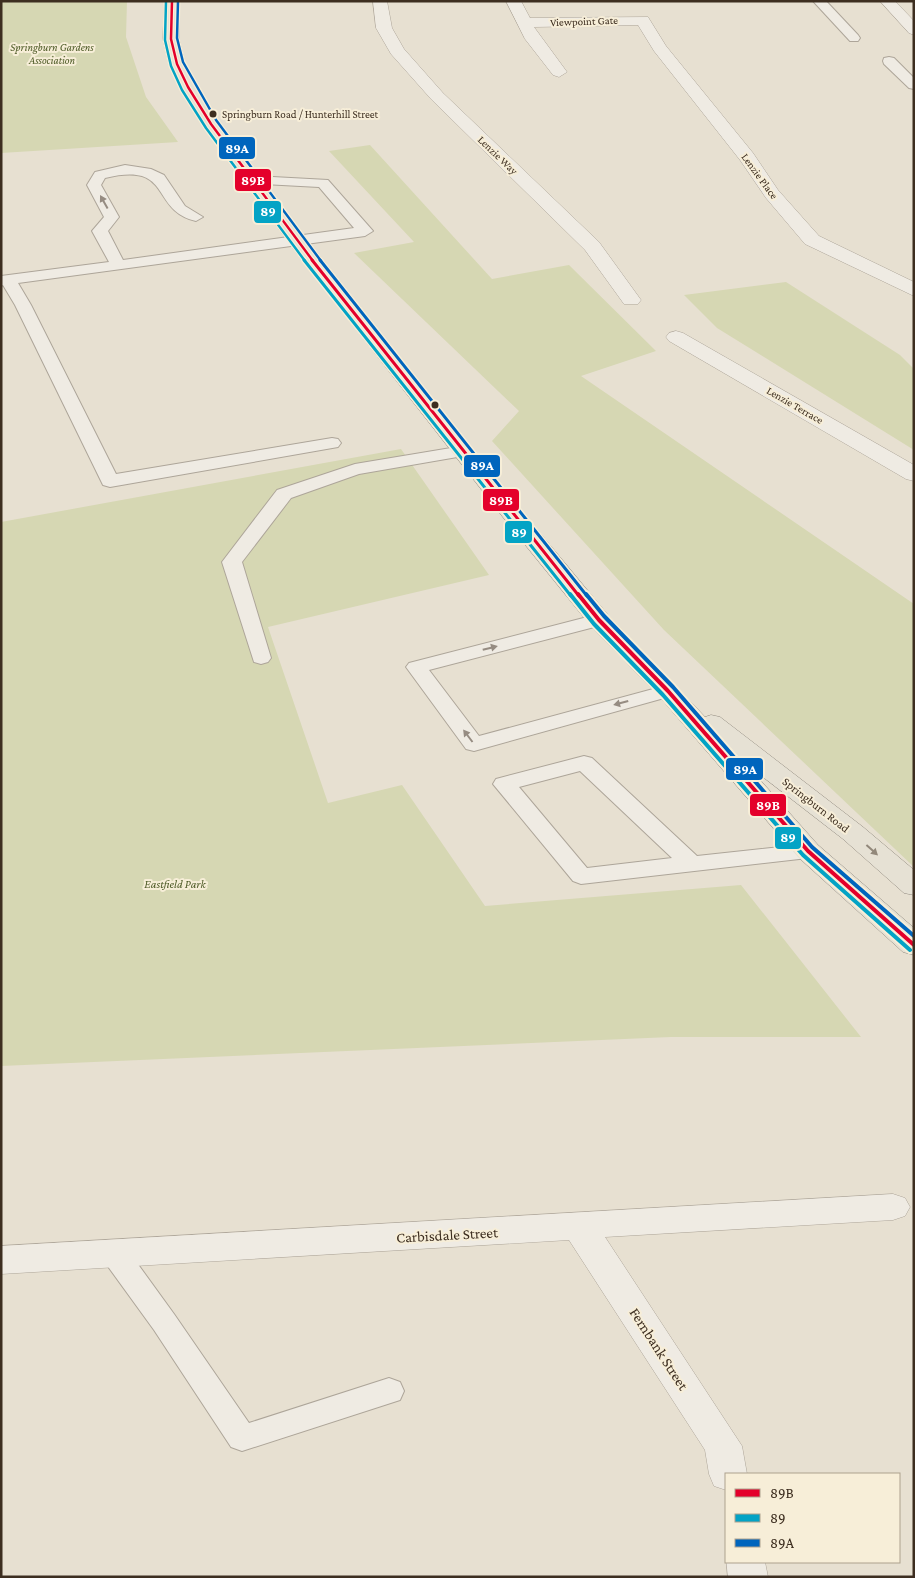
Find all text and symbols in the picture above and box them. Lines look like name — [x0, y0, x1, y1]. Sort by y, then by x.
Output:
street label: Viewpoint Gate — [550, 14, 618, 29]
park label: Springburn Gardens Association — [10, 41, 94, 66]
place label: Springburn Road / Hunterhill Street — [222, 108, 379, 121]
marker: Springburn Road / Hunterhill Street — [208, 109, 218, 119]
street label: Lenzie Way — [475, 133, 521, 178]
line badge: 89A — [218, 136, 256, 160]
text: 89A — [225, 140, 249, 156]
street label: Lenzie Place — [739, 151, 781, 201]
line badge: 89B — [234, 168, 272, 192]
text: 89B — [241, 172, 265, 188]
one-way arrow — [99, 195, 108, 208]
line badge: 89 — [253, 200, 282, 224]
text: 89 — [260, 203, 276, 219]
street label: Lenzie Terrace — [765, 384, 825, 426]
unlabelled marker — [430, 400, 440, 410]
line badge: 89A — [463, 454, 501, 478]
text: 89A — [470, 457, 494, 473]
line badge: 89B — [482, 488, 520, 512]
text: 89B — [489, 492, 513, 508]
line badge: 89 — [504, 520, 533, 544]
text: 89 — [511, 524, 527, 540]
one-way arrow — [482, 644, 497, 652]
one-way arrow — [614, 700, 629, 708]
one-way arrow — [463, 729, 473, 743]
line badge: 89A — [725, 757, 764, 781]
text: 89A — [733, 761, 757, 777]
street label: Springburn Road — [780, 774, 853, 836]
line badge: 89B — [749, 793, 787, 817]
text: 89B — [756, 797, 780, 813]
line badge: 89 — [774, 826, 802, 850]
text: 89 — [780, 829, 796, 845]
one-way arrow — [866, 844, 878, 855]
park label: Eastfield Park — [144, 877, 206, 891]
street label: Carbisdale Street — [396, 1224, 499, 1246]
street label: Fernbank Street — [626, 1305, 692, 1394]
legend — [725, 1473, 900, 1563]
text: 89B — [770, 1485, 794, 1501]
text: 89 — [770, 1510, 786, 1526]
text: 89A — [770, 1535, 794, 1551]

